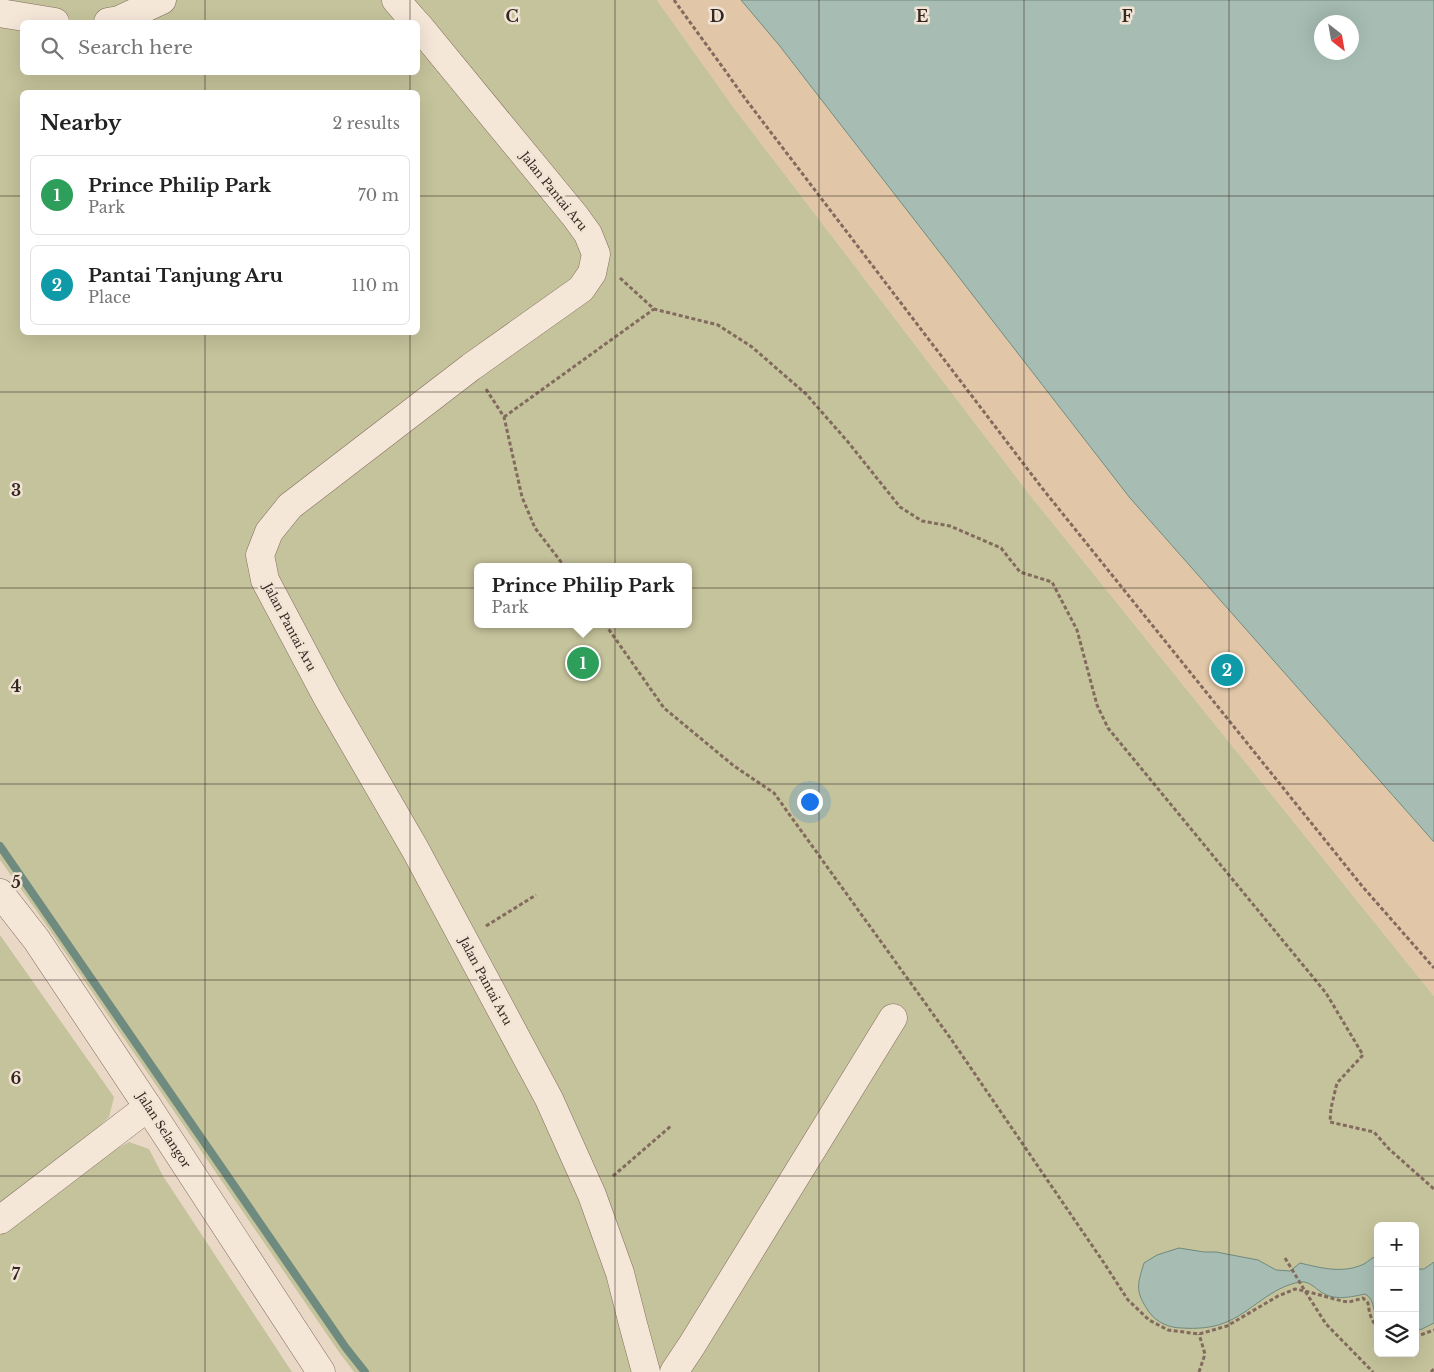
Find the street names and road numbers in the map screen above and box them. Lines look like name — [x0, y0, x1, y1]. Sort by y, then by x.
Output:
street label: Jalan Pantai Aru — [516, 147, 591, 234]
street label: Jalan Pantai Aru — [260, 579, 320, 674]
street label: Jalan Pantai Aru — [456, 933, 516, 1028]
street label: Jalan Selangor — [133, 1088, 194, 1171]

